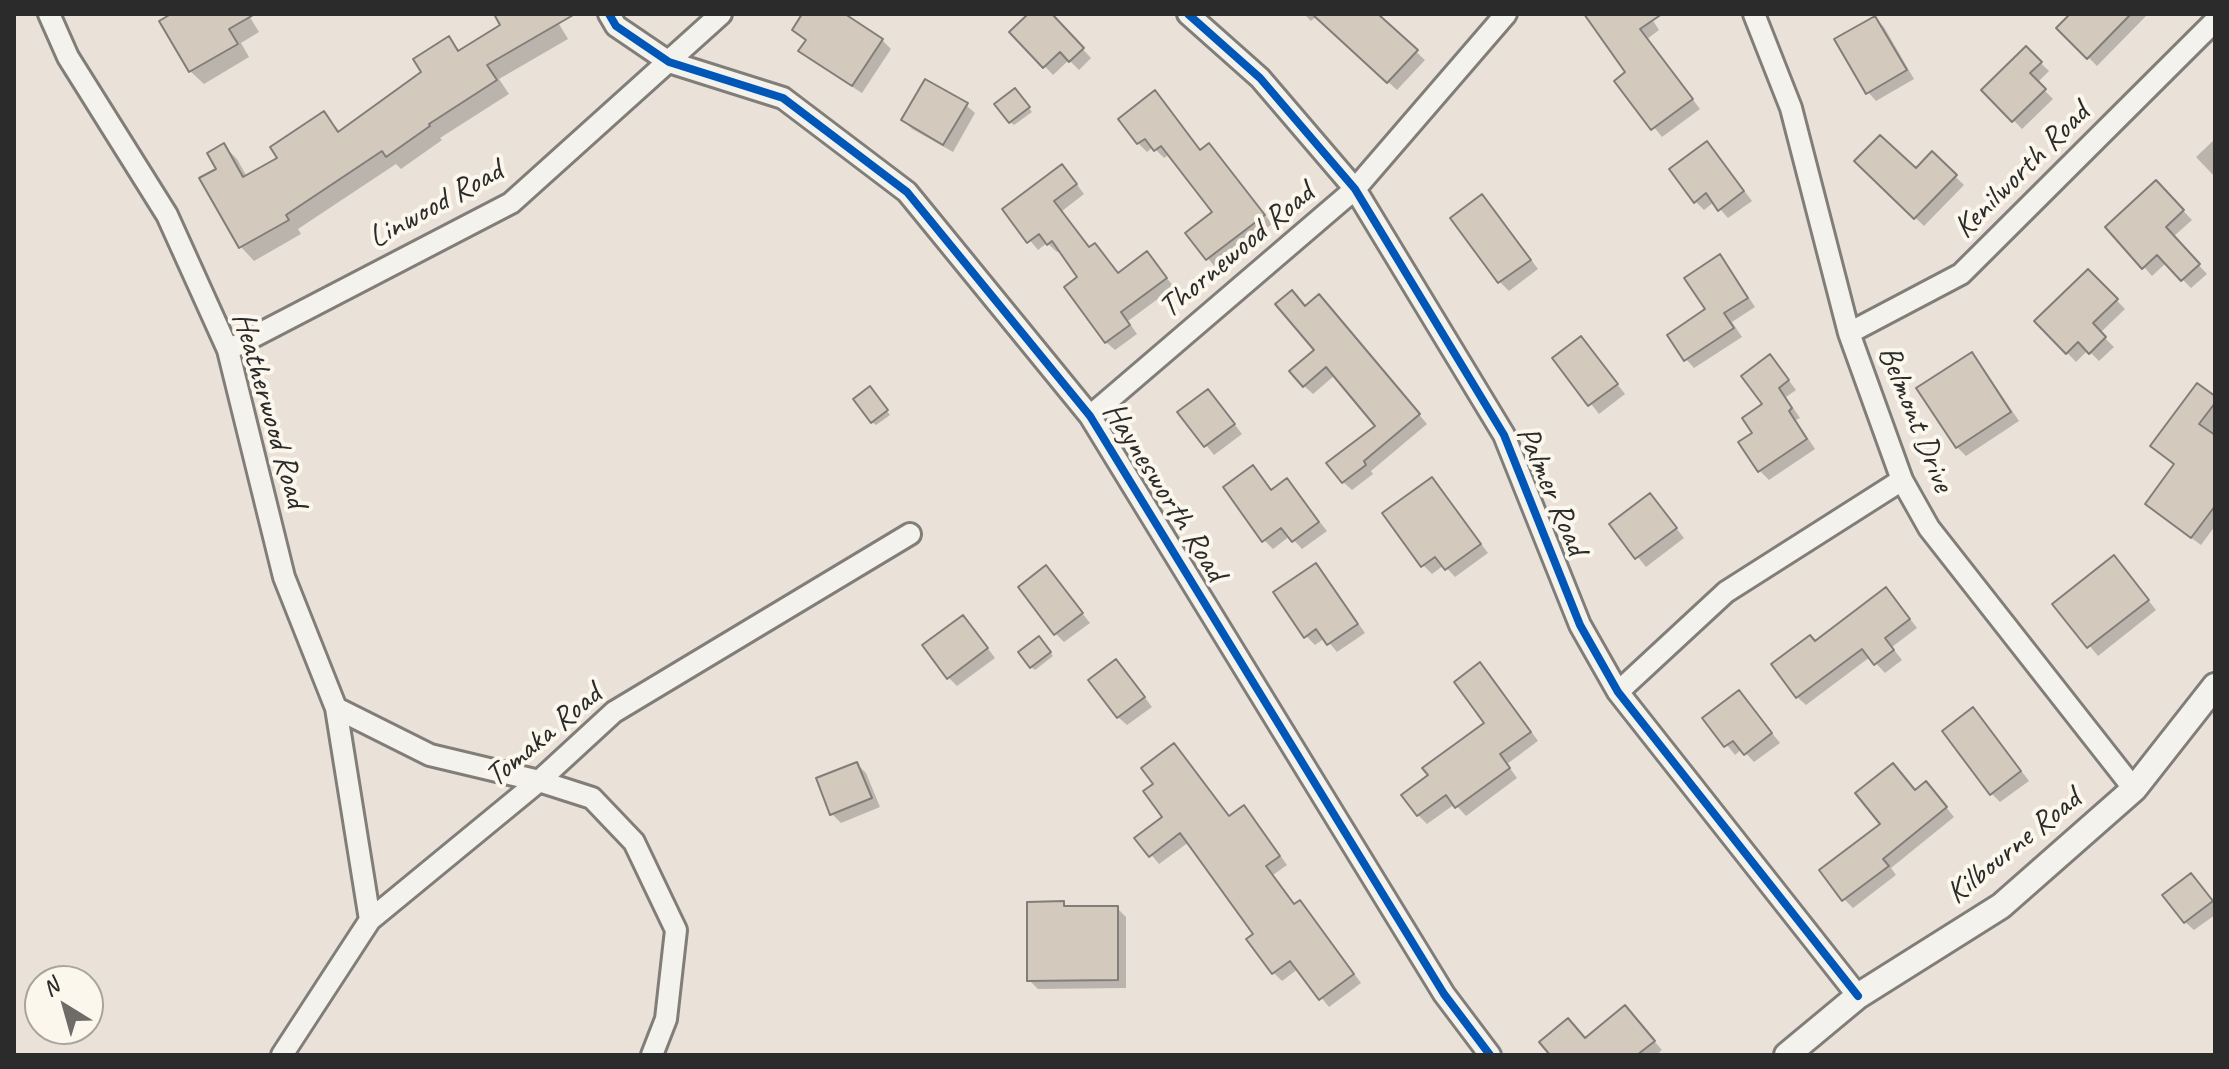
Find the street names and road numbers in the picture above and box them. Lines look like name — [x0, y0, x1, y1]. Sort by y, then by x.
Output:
street label: Kenilworth Road — [1946, 95, 2098, 247]
street label: Linwood Road — [362, 152, 510, 258]
street label: Thornewood Road — [1152, 175, 1322, 327]
street label: Heatherwood Road — [223, 308, 315, 512]
street label: Belmont Drive — [1868, 340, 1962, 498]
street label: Haynesworth Road — [1094, 395, 1234, 589]
street label: Palmer Road — [1507, 421, 1595, 561]
street label: Tomaka Road — [478, 676, 610, 796]
street label: Kilbourne Road — [1939, 781, 2089, 913]

